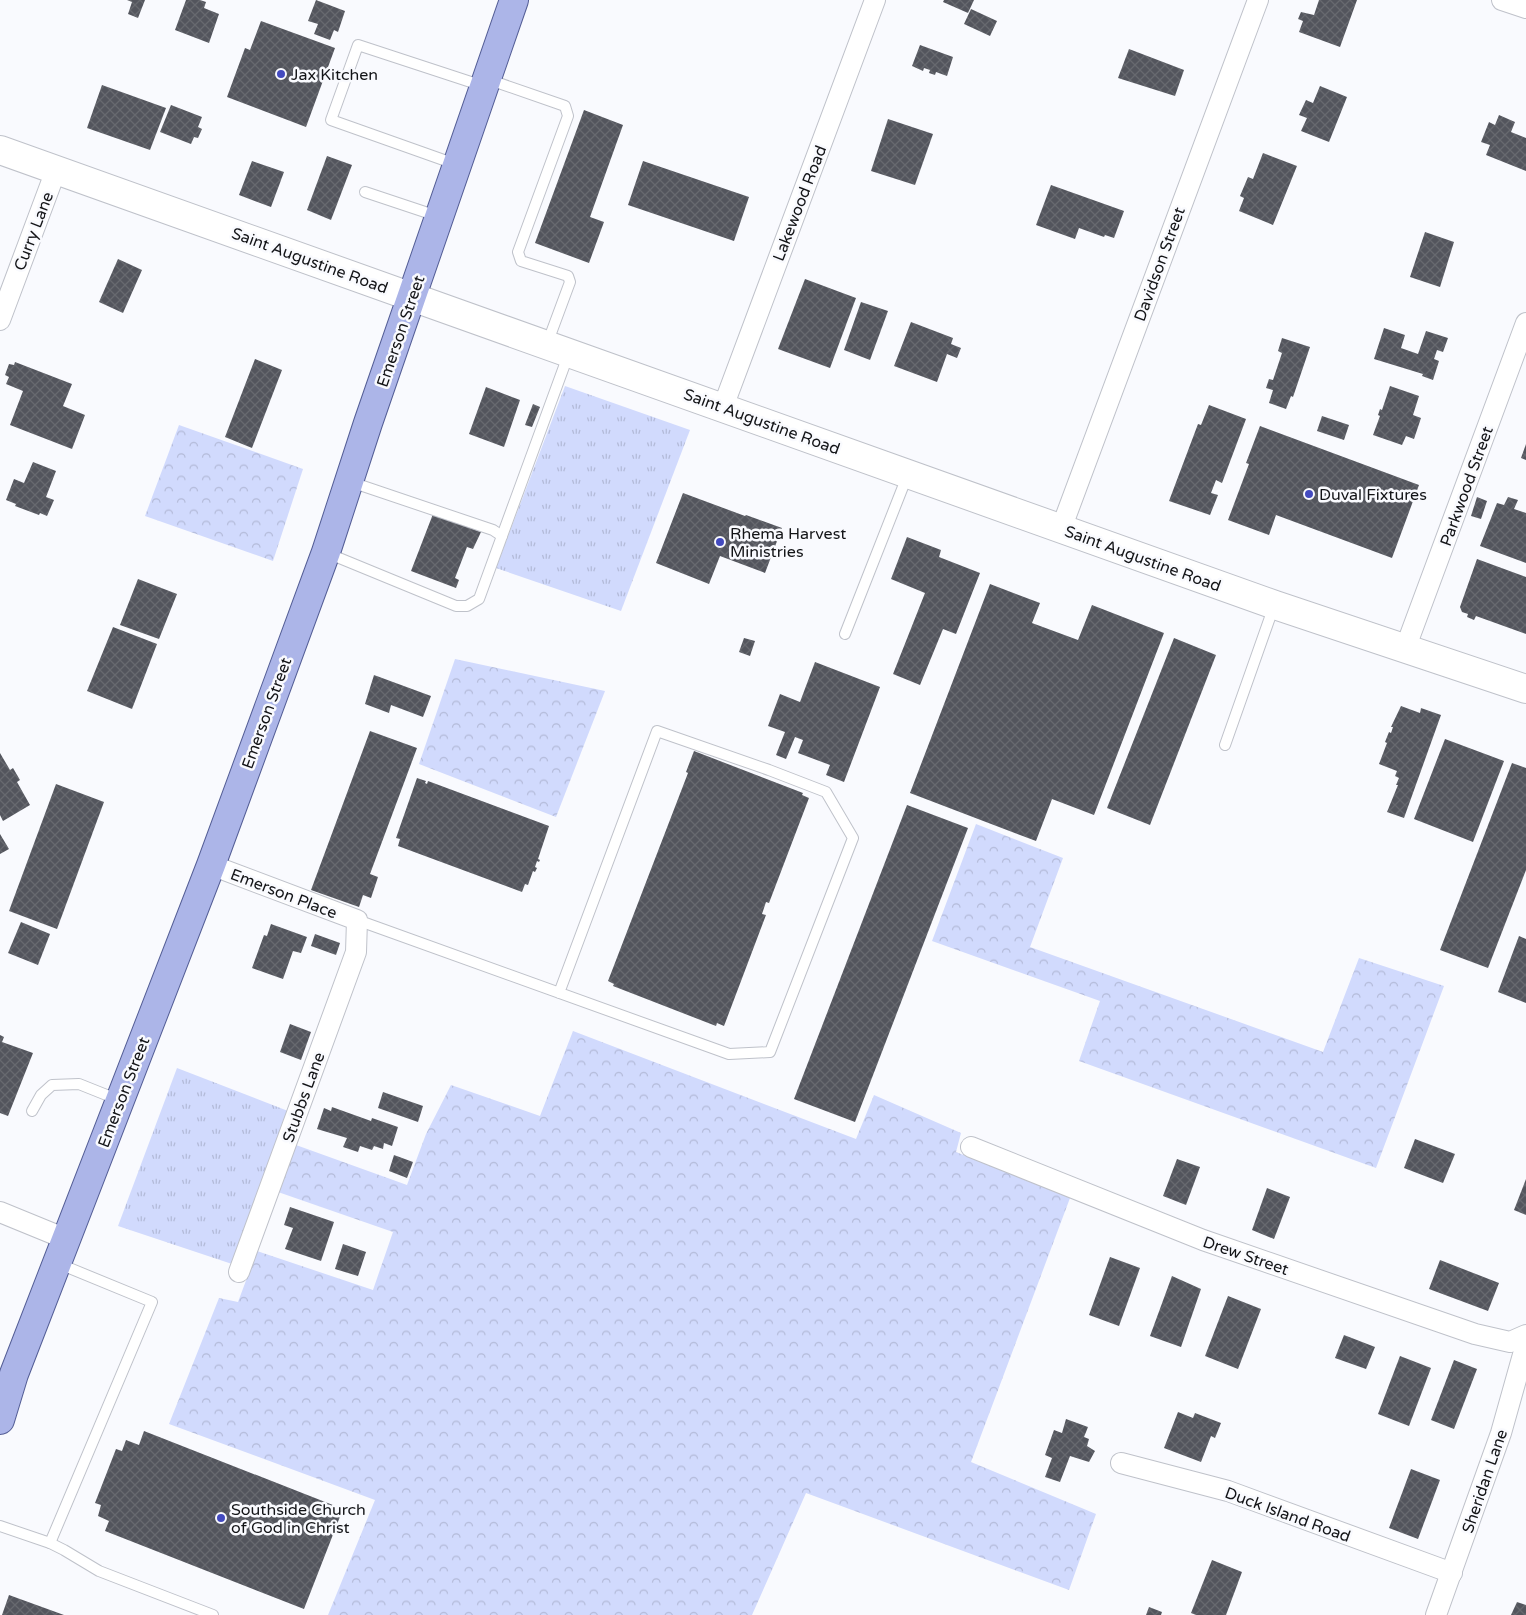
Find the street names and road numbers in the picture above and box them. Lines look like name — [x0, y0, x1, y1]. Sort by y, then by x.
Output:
street label: Lakewood Road — [769, 143, 831, 264]
street label: Curry Lane — [10, 189, 58, 274]
street label: Davidson Street — [1130, 204, 1190, 324]
street label: Saint Augustine Road — [229, 223, 391, 299]
street label: Emerson Street — [372, 273, 429, 390]
street label: Saint Augustine Road — [681, 384, 843, 460]
street label: Parkwood Street — [1436, 424, 1498, 549]
street label: Saint Augustine Road — [1062, 521, 1224, 597]
street label: Emerson Street — [238, 655, 296, 772]
street label: Emerson Place — [228, 864, 340, 923]
street label: Emerson Street — [94, 1034, 154, 1151]
street label: Stubbs Lane — [278, 1050, 329, 1145]
street label: Drew Street — [1200, 1232, 1291, 1280]
street label: Sheridan Lane — [1458, 1427, 1512, 1536]
street label: Duck Island Road — [1222, 1483, 1353, 1547]

